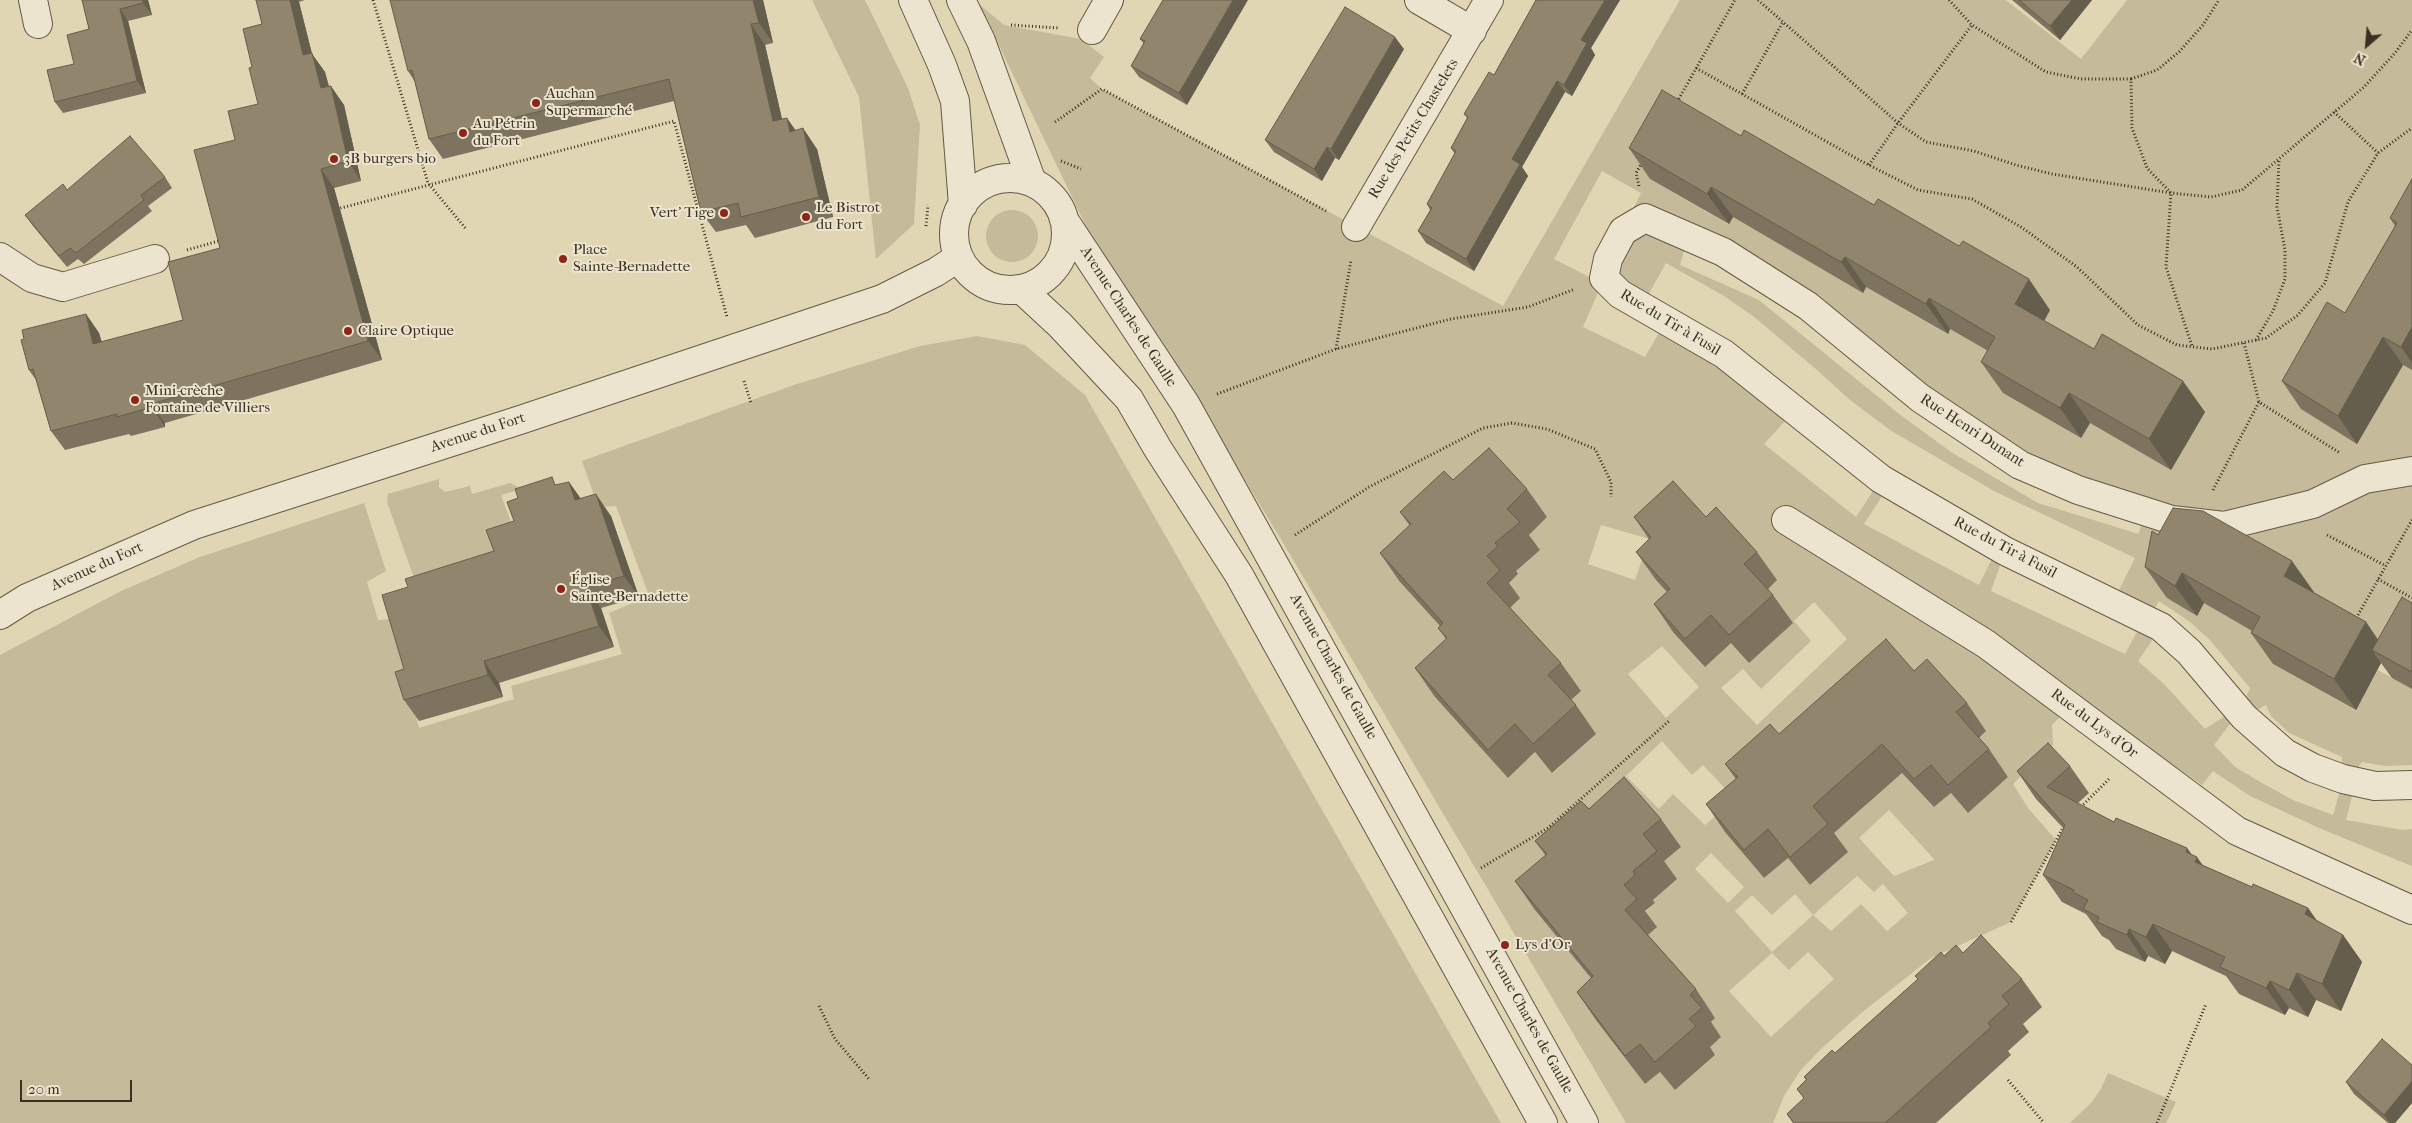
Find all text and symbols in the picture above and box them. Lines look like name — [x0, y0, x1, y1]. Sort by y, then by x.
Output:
north arrow — [2342, 20, 2392, 70]
text: N — [2351, 49, 2369, 69]
street label: Rue des Petits Chastelets — [1365, 56, 1463, 202]
place label: Auchan Supermarché — [546, 85, 632, 120]
marker: Auchan Supermarché — [530, 97, 542, 109]
place label: Au Pétrin du Fort — [473, 115, 535, 150]
marker: Au Pétrin du Fort — [457, 127, 469, 139]
place label: 3B burgers bio — [344, 150, 436, 168]
marker: 3B burgers bio — [328, 153, 340, 165]
place label: Le Bistrot du Fort — [816, 199, 880, 234]
place label: Vert' Tige — [650, 204, 714, 222]
marker: Vert' Tige — [718, 207, 730, 219]
marker: Le Bistrot du Fort — [800, 211, 812, 223]
place label: Place Sainte-Bernadette — [573, 241, 690, 276]
street label: Avenue Charles de Gaulle — [1076, 243, 1180, 391]
marker: Place Sainte-Bernadette — [557, 253, 569, 265]
street label: Rue du Tir à Fusil — [1616, 286, 1724, 360]
place label: Claire Optique — [358, 322, 454, 340]
marker: Claire Optique — [342, 325, 354, 337]
place label: Mini-crèche Fontaine de Villiers — [145, 382, 270, 417]
street label: Rue Henri Dunant — [1916, 390, 2028, 472]
marker: Mini-crèche Fontaine de Villiers — [129, 394, 141, 406]
street label: Avenue du Fort — [428, 409, 528, 457]
street label: Rue du Tir à Fusil — [1950, 513, 2060, 583]
street label: Avenue du Fort — [48, 539, 146, 595]
place label: Église Sainte-Bernadette — [571, 571, 688, 606]
marker: Église Sainte-Bernadette — [555, 583, 567, 595]
street label: Avenue Charles de Gaulle — [1285, 591, 1381, 743]
street label: Rue du Lys d'Or — [2047, 685, 2141, 763]
place label: Lys d'Or — [1515, 936, 1570, 954]
marker: Lys d'Or — [1499, 939, 1511, 951]
street label: Avenue Charles de Gaulle — [1481, 945, 1577, 1097]
scale bar — [22, 1070, 135, 1102]
text: 20 m — [28, 1080, 60, 1098]

